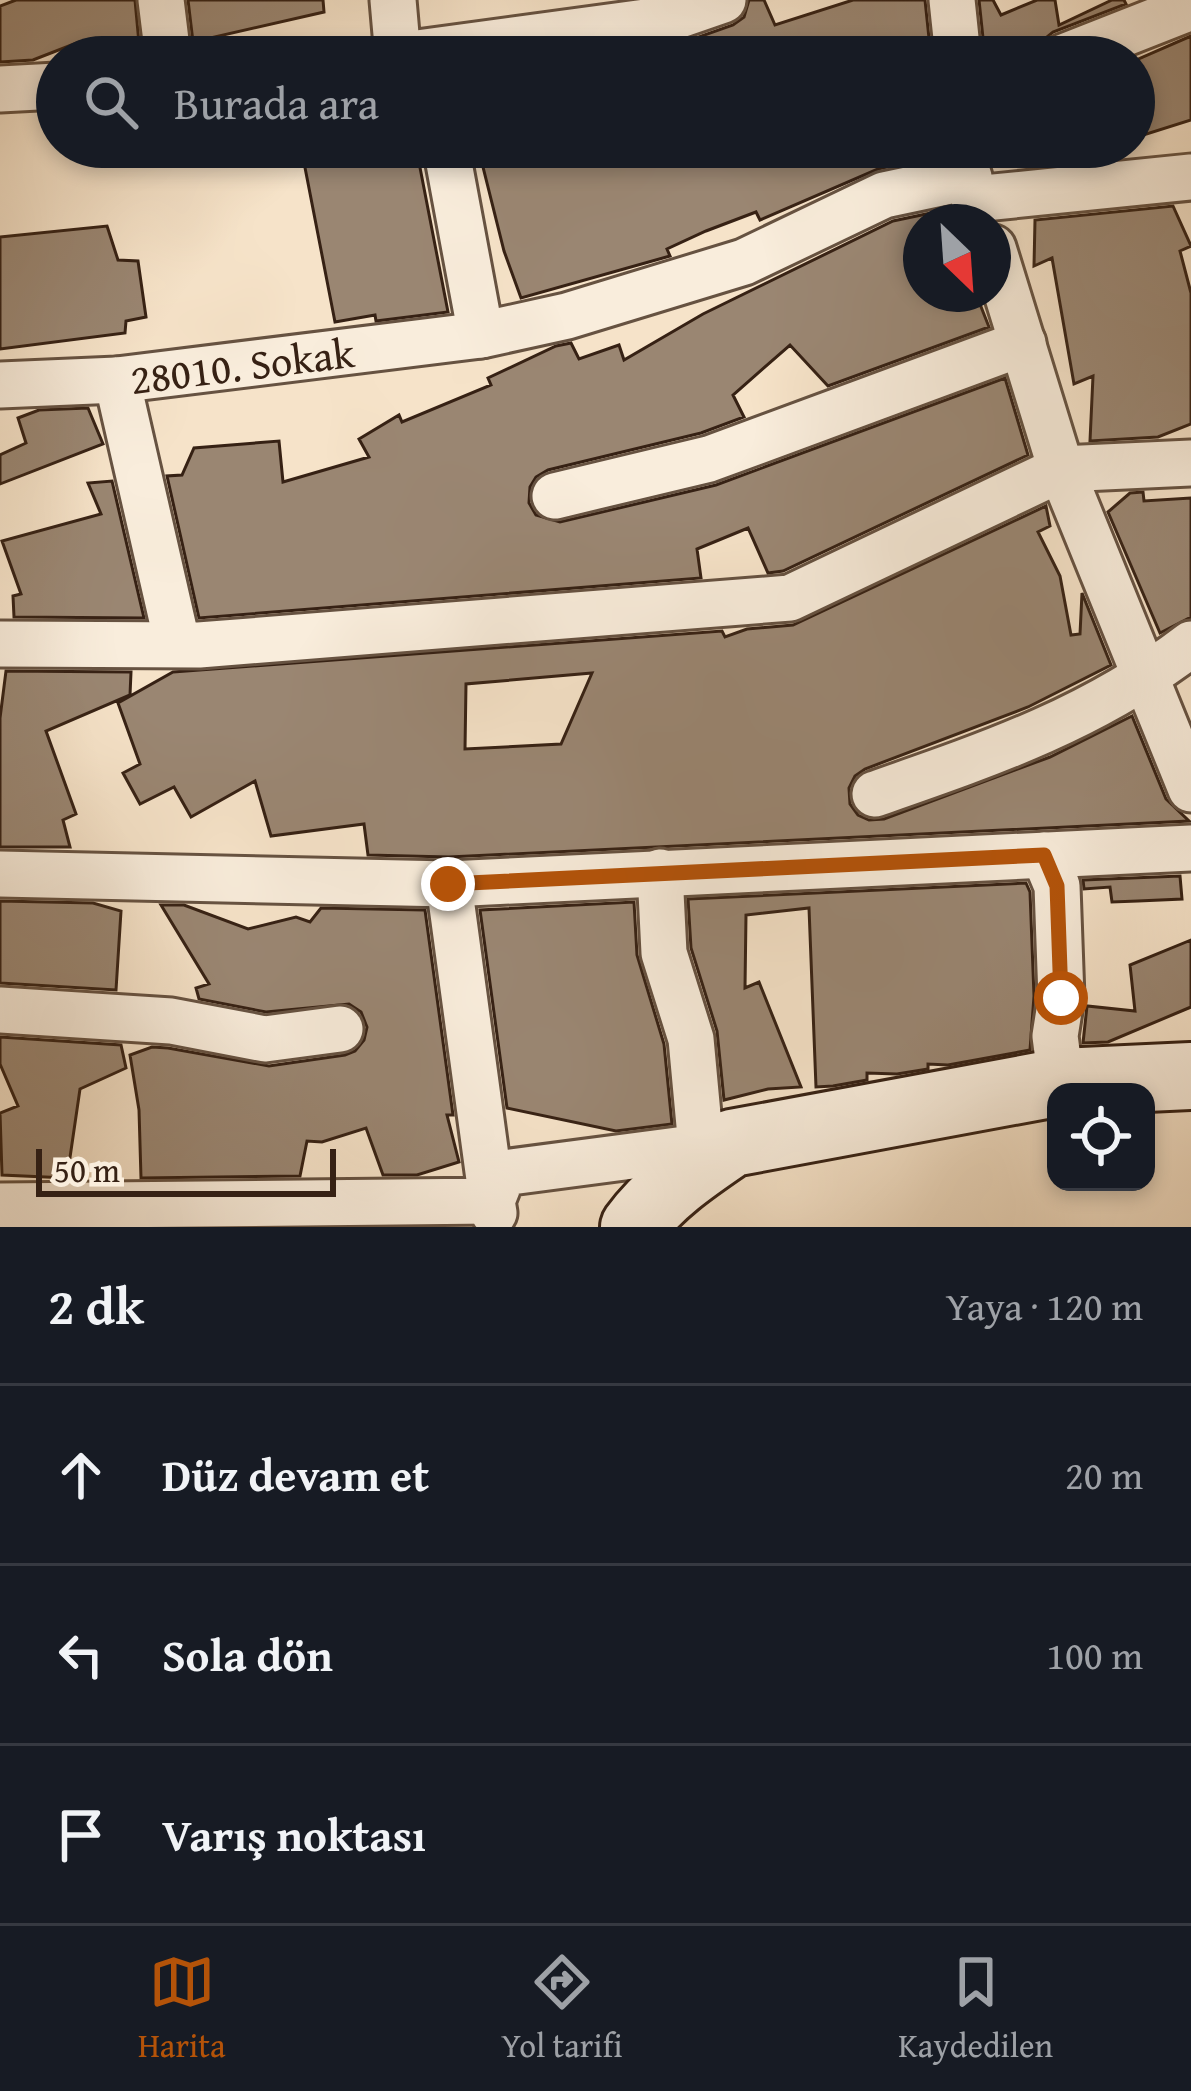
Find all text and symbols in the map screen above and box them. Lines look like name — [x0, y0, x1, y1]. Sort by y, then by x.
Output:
search box — [36, 36, 1155, 168]
icon: search — [78, 69, 144, 135]
text: Burada ara — [174, 70, 379, 135]
north arrow — [903, 204, 1011, 312]
street label: 28010. Sokak — [127, 320, 358, 409]
route end — [421, 857, 475, 911]
route start — [1034, 971, 1088, 1025]
map controls — [1047, 1083, 1155, 1191]
button: locate — [1047, 1083, 1155, 1191]
scale bar — [36, 1143, 336, 1196]
text: 50 m — [54, 1146, 120, 1194]
text: 2 dk — [48, 1268, 144, 1343]
text: Yaya · 120 m — [946, 1277, 1143, 1334]
icon: ahead — [48, 1442, 114, 1508]
text: Düz devam et — [162, 1442, 429, 1507]
text: 20 m — [1065, 1446, 1143, 1503]
icon: left — [48, 1622, 114, 1688]
text: Sola dön — [162, 1622, 333, 1687]
text: 100 m — [1046, 1626, 1143, 1683]
icon: arrive — [48, 1802, 114, 1868]
text: Varış noktası — [162, 1802, 426, 1867]
tab: Harita — [138, 1949, 226, 2069]
tab: Yol tarifi — [501, 1949, 623, 2069]
tab: Kaydedilen — [898, 1949, 1053, 2069]

